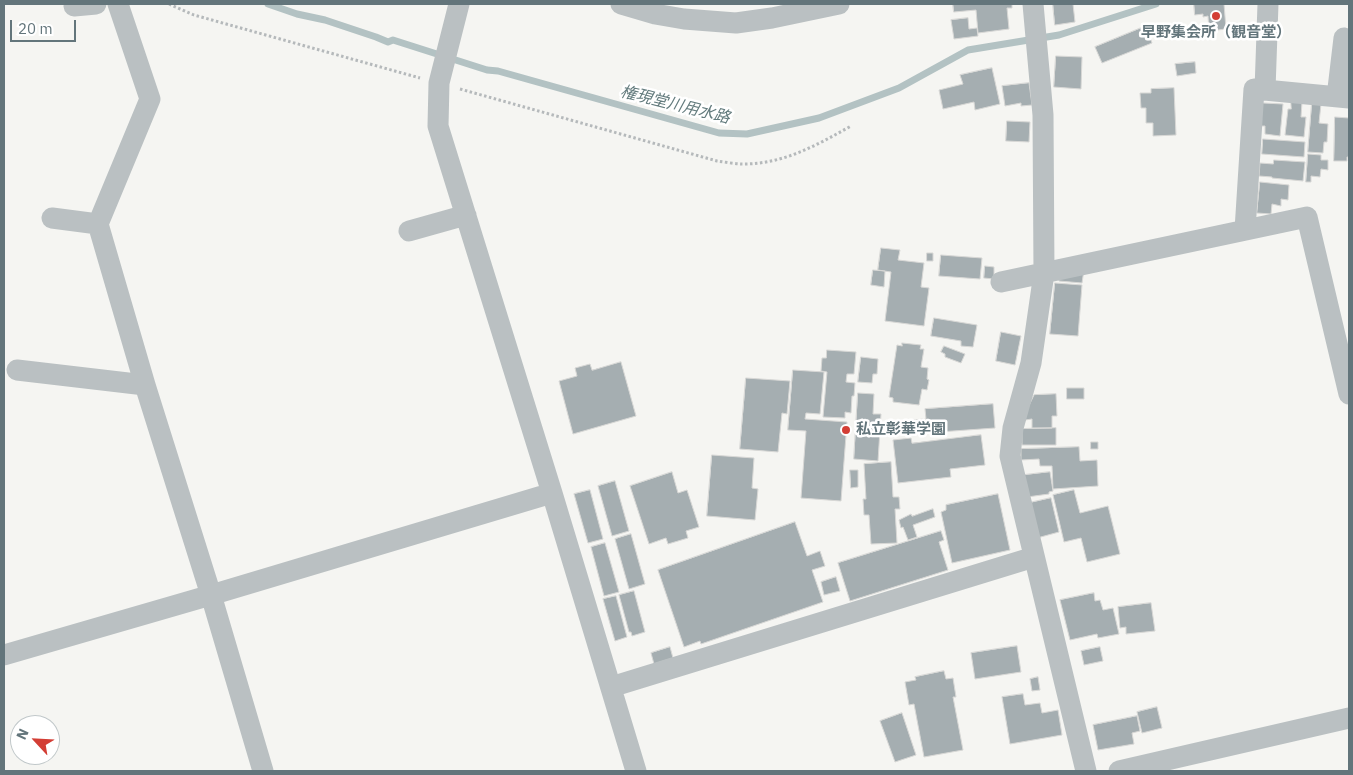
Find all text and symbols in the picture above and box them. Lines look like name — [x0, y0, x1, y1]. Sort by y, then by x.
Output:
scale bar — [12, 10, 79, 42]
marker: 早野集会所（観音堂） — [1210, 10, 1222, 22]
text: 20 m — [18, 19, 53, 38]
place label: 早野集会所（観音堂） — [1141, 24, 1291, 42]
water label: 権現堂川用水路 — [618, 82, 732, 128]
place label: 私立彰華学園 — [856, 421, 946, 439]
marker: 私立彰華学園 — [840, 424, 852, 436]
north arrow — [10, 715, 60, 765]
text: N — [12, 726, 33, 742]

